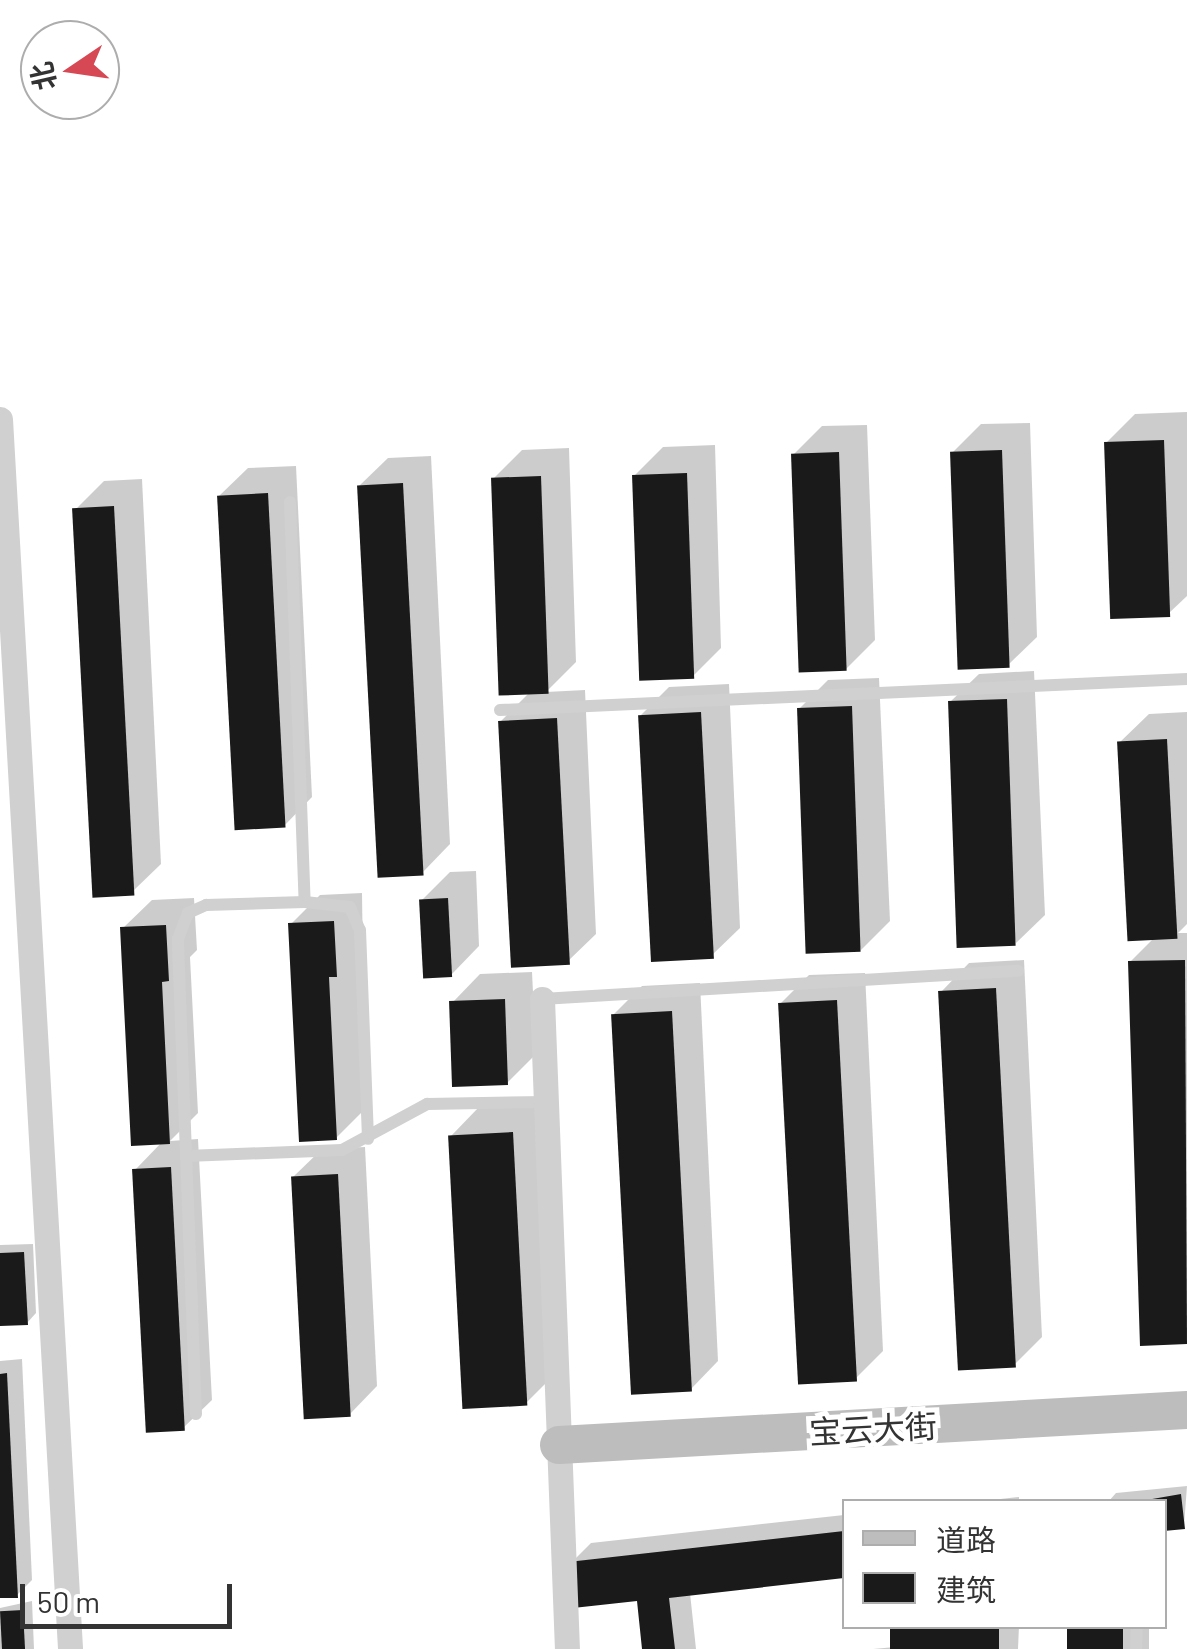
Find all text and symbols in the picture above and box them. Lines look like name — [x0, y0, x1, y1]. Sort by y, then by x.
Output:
north arrow — [20, 20, 120, 120]
text: 北 — [23, 59, 62, 94]
street label: 宝云大街 — [808, 1405, 938, 1451]
legend — [842, 1499, 1167, 1629]
text: 道路 — [936, 1521, 996, 1557]
scale bar — [25, 1564, 238, 1626]
text: 建筑 — [936, 1571, 996, 1607]
text: 50 m — [37, 1583, 100, 1619]

